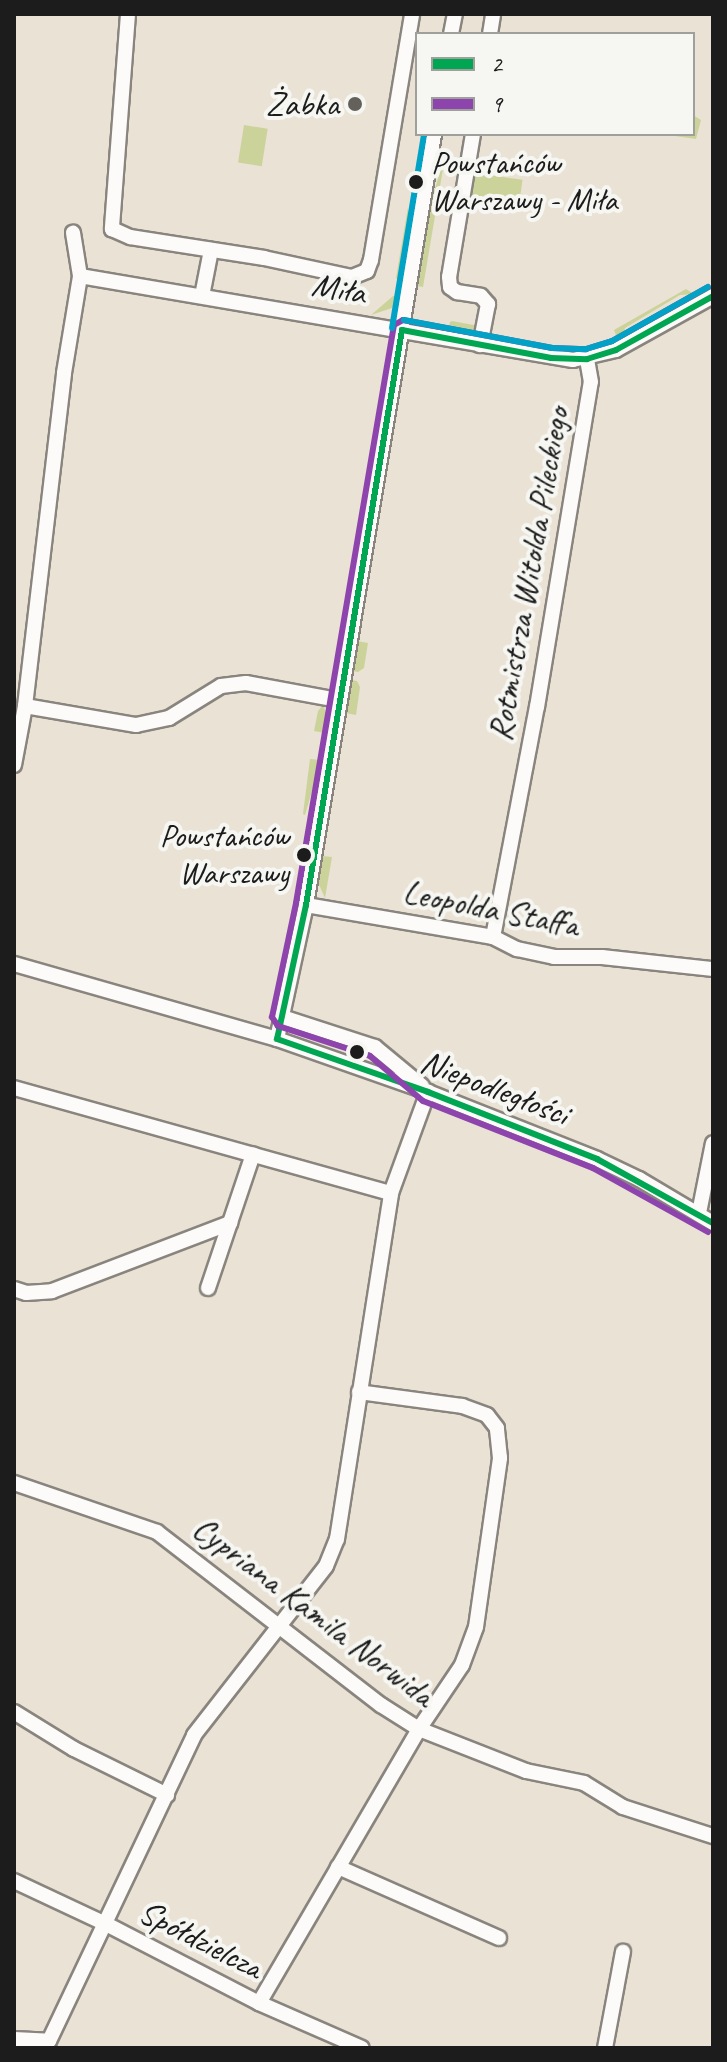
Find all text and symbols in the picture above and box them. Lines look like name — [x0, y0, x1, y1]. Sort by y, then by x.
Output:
legend — [415, 32, 695, 136]
text: 2 — [491, 49, 502, 79]
place label: Żabka — [266, 84, 339, 124]
text: 9 — [491, 89, 502, 119]
marker: Żabka — [346, 95, 364, 113]
place label: Powstańców Warszawy - Miła — [431, 145, 617, 220]
marker: Powstańców Warszawy - Miła — [408, 174, 424, 190]
street label: Miła — [309, 263, 369, 313]
street label: Rotmistrza Witolda Pileckiego — [479, 404, 577, 744]
place label: Powstańców Warszawy — [160, 818, 289, 893]
marker: Powstańców Warszawy — [296, 847, 312, 863]
street label: Leopolda Staffa — [399, 871, 583, 945]
street label: Niepodległości — [415, 1040, 575, 1134]
unlabelled marker — [349, 1044, 365, 1060]
street label: Cypriana Kamila Norwida — [186, 1508, 442, 1714]
street label: Spółdzielcza — [132, 1891, 270, 1987]

